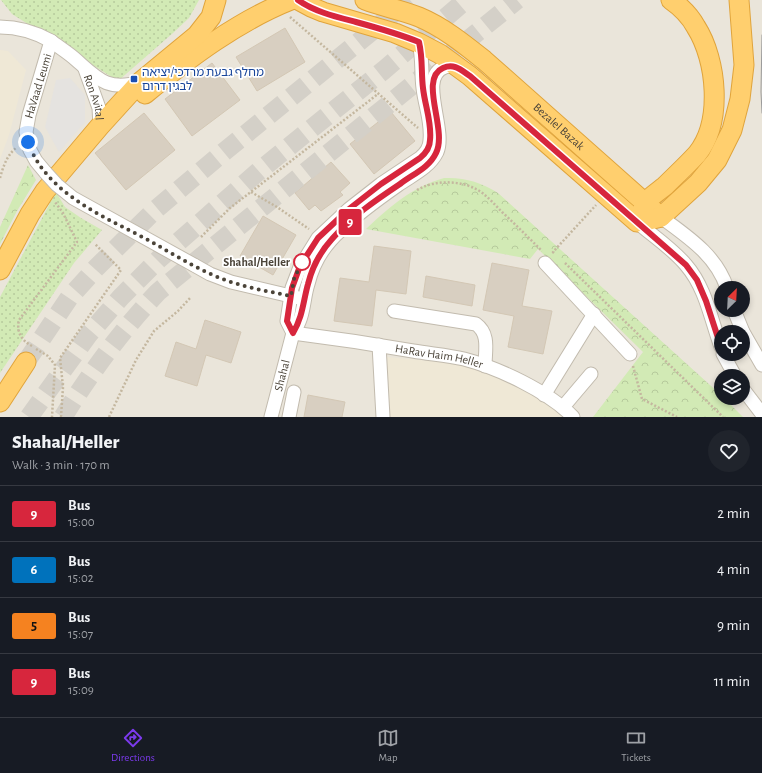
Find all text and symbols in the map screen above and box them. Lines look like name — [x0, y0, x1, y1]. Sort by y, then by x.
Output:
street label: HaVaad Leumi — [22, 52, 54, 120]
place label: מחלף גבעת מרדכי/יציאה לבגין דרום — [142, 66, 264, 92]
street label: Ron Avital — [82, 73, 106, 121]
marker: מחלף גבעת מרדכי/יציאה לבגין דרום — [129, 74, 139, 84]
street label: Bezalel Bazak — [531, 101, 587, 152]
your location — [18, 132, 38, 152]
line badge: 9 — [337, 209, 363, 235]
text: 9 — [347, 215, 353, 229]
marker: Shahal/Heller — [293, 253, 311, 271]
place label: Shahal/Heller — [223, 256, 291, 268]
north arrow — [714, 281, 750, 317]
map controls — [714, 281, 750, 405]
button: locate — [714, 325, 750, 361]
street label: HaRav Haim Heller — [394, 342, 485, 371]
street label: Shahal — [272, 358, 292, 392]
button: layers — [714, 369, 750, 405]
button: heart — [708, 430, 750, 472]
text: Shahal/Heller — [12, 433, 119, 452]
text: Walk · 3 min · 170 m — [12, 459, 110, 472]
text: Bus — [68, 498, 90, 513]
text: 2 min — [717, 506, 750, 521]
text: 9 — [31, 507, 37, 521]
text: 15:00 — [68, 516, 95, 529]
text: Bus — [68, 554, 90, 569]
text: 4 min — [717, 562, 750, 577]
text: 6 — [31, 563, 37, 577]
text: 15:02 — [68, 572, 94, 585]
text: Bus — [68, 610, 90, 625]
text: 9 min — [717, 618, 750, 633]
text: 5 — [31, 619, 37, 633]
text: 15:07 — [68, 628, 93, 641]
text: Bus — [68, 666, 90, 681]
text: 11 min — [714, 674, 750, 689]
text: 9 — [31, 675, 37, 689]
text: 15:09 — [68, 684, 94, 697]
tab: Directions — [111, 727, 155, 764]
tab: Map — [377, 727, 399, 764]
tab: Tickets — [621, 727, 651, 764]

